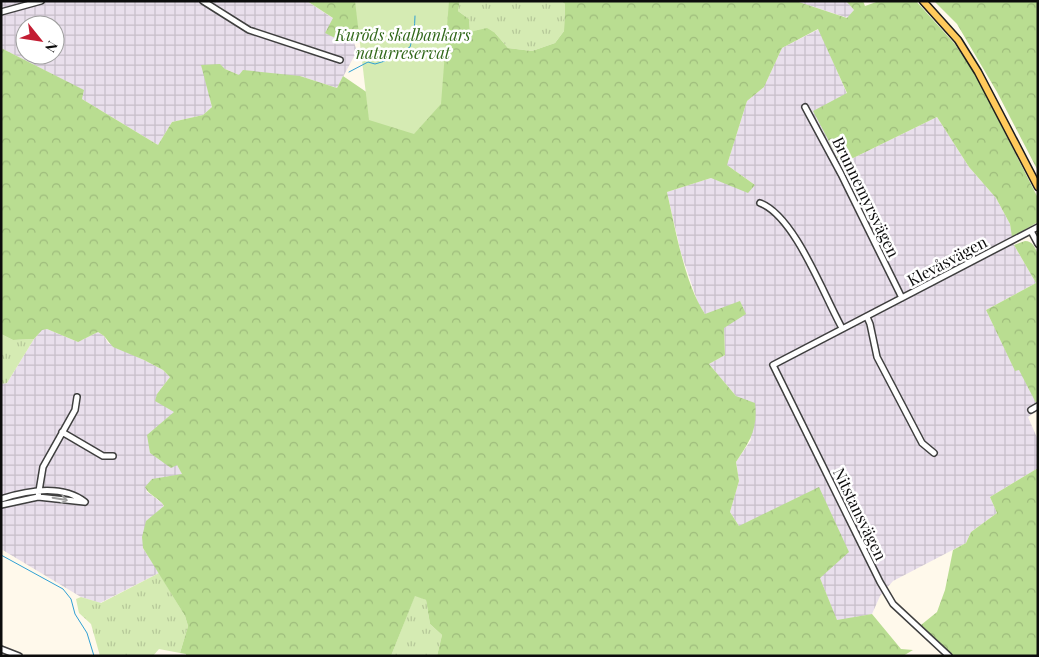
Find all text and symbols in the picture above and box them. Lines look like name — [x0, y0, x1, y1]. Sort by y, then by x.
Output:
north arrow — [15, 15, 65, 65]
park label: Kuröds skalbankars naturreservat — [334, 24, 471, 63]
text: N — [41, 38, 62, 56]
street label: Brunnemyrsvägen — [828, 133, 905, 261]
street label: Klevåsvägen — [903, 231, 991, 290]
street label: Nitstansvägen — [829, 464, 892, 564]
one-way arrow — [52, 495, 68, 505]

